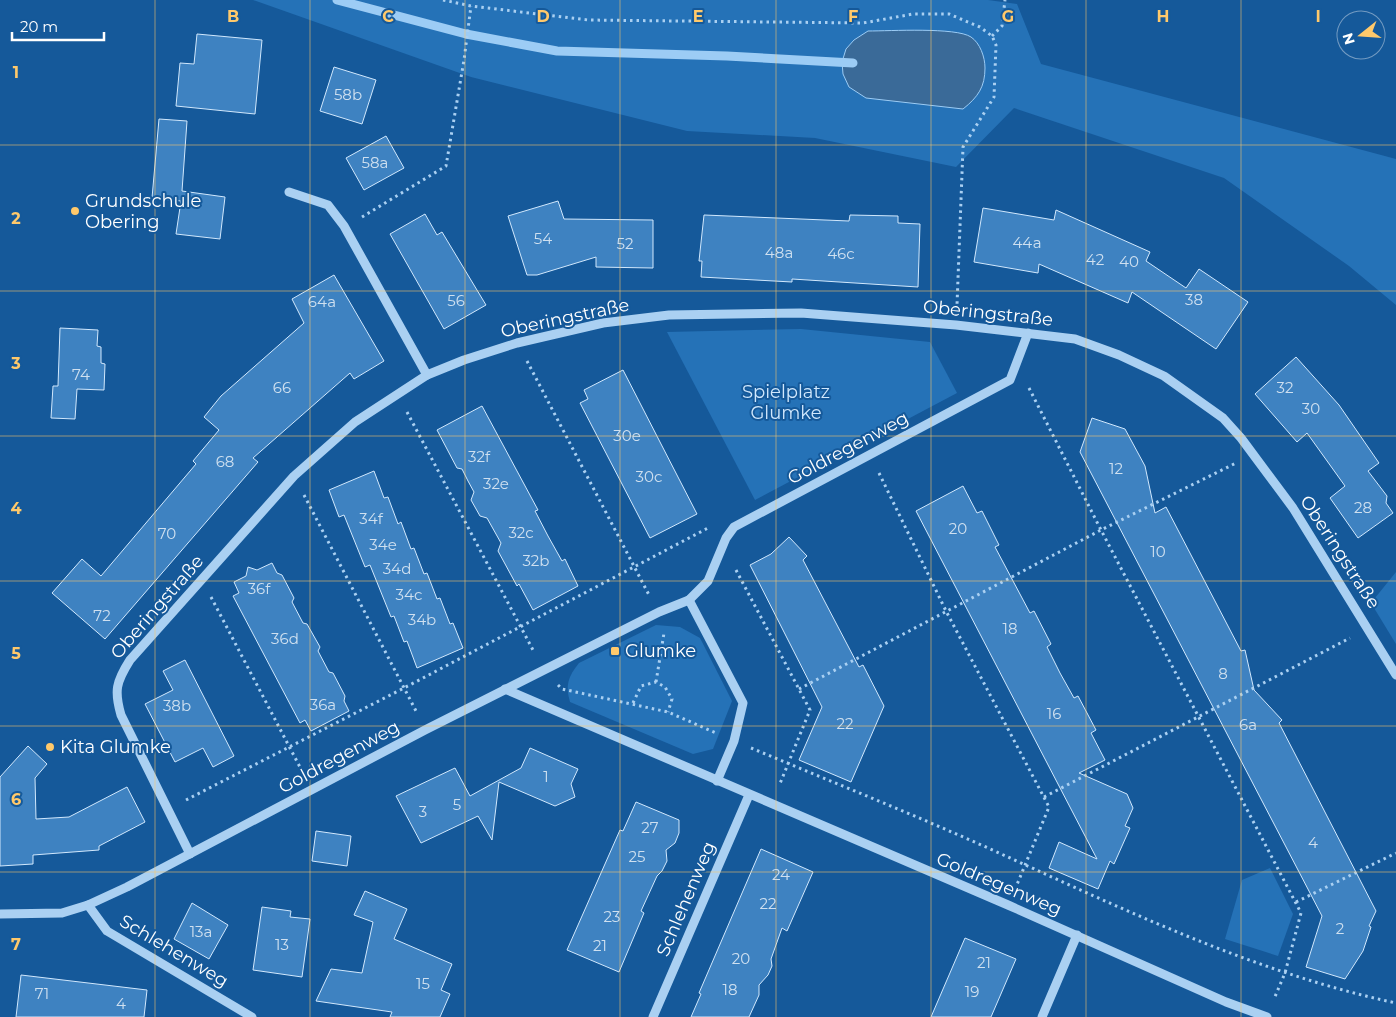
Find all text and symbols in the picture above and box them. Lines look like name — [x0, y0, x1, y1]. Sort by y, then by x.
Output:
text: B — [227, 7, 239, 26]
text: C — [382, 7, 394, 26]
text: D — [536, 7, 550, 26]
text: E — [693, 7, 703, 26]
text: F — [848, 7, 858, 26]
text: G — [1002, 7, 1014, 26]
text: H — [1157, 7, 1169, 26]
text: I — [1315, 7, 1321, 26]
scale bar — [12, 10, 105, 42]
north arrow — [1336, 10, 1386, 60]
text: 20 m — [20, 17, 58, 36]
text: N — [1338, 31, 1359, 47]
text: 1 — [13, 63, 19, 82]
house number: 58b — [334, 85, 362, 104]
house number: 58a — [362, 153, 388, 172]
place label: Grundschule Obering — [85, 190, 201, 233]
marker: Grundschule Obering — [69, 205, 81, 217]
text: 2 — [11, 209, 21, 228]
house number: 54 — [534, 229, 552, 248]
house number: 44a — [1012, 233, 1042, 252]
house number: 52 — [617, 234, 633, 253]
house number: 48a — [765, 243, 793, 262]
house number: 46c — [827, 244, 855, 263]
house number: 42 — [1086, 250, 1104, 269]
house number: 40 — [1119, 252, 1139, 271]
house number: 38 — [1185, 290, 1203, 309]
house number: 56 — [447, 291, 465, 310]
house number: 64a — [308, 292, 336, 311]
street label: Oberingstraße — [499, 294, 631, 342]
street label: Oberingstraße — [922, 295, 1054, 331]
text: 3 — [10, 354, 21, 373]
house number: 74 — [72, 365, 90, 384]
house number: 66 — [273, 378, 291, 397]
house number: 32 — [1277, 378, 1293, 397]
park label: Spielplatz Glumke — [742, 381, 830, 424]
house number: 30 — [1302, 399, 1320, 418]
street label: Goldregenweg — [784, 407, 912, 489]
house number: 30e — [613, 426, 641, 445]
house number: 32f — [468, 447, 491, 466]
house number: 68 — [216, 452, 234, 471]
house number: 12 — [1109, 459, 1123, 478]
house number: 30c — [636, 467, 662, 486]
house number: 32e — [483, 474, 509, 493]
street label: Oberingstraße — [1295, 491, 1385, 613]
house number: 28 — [1354, 498, 1372, 517]
text: 4 — [10, 499, 22, 518]
house number: 34f — [359, 509, 384, 528]
house number: 20 — [949, 519, 967, 538]
house number: 32c — [508, 523, 534, 542]
house number: 70 — [158, 524, 176, 543]
house number: 34e — [369, 535, 397, 554]
house number: 10 — [1150, 542, 1166, 561]
street label: Oberingstraße — [106, 550, 208, 664]
house number: 32b — [522, 551, 550, 570]
house number: 34d — [383, 559, 411, 578]
house number: 36f — [248, 579, 271, 598]
house number: 34c — [395, 585, 423, 604]
house number: 72 — [93, 606, 111, 625]
house number: 34b — [408, 610, 436, 629]
house number: 18 — [1003, 619, 1018, 638]
house number: 36d — [271, 629, 299, 648]
place label: Glumke — [625, 640, 696, 662]
text: 5 — [11, 644, 21, 663]
marker: Glumke — [609, 645, 621, 657]
house number: 8 — [1218, 664, 1228, 683]
house number: 36a — [310, 695, 336, 714]
house number: 38b — [163, 696, 191, 715]
house number: 16 — [1047, 704, 1061, 723]
house number: 22 — [836, 714, 854, 733]
house number: 6a — [1239, 715, 1257, 734]
street label: Goldregenweg — [275, 716, 403, 798]
place label: Kita Glumke — [60, 736, 171, 758]
marker: Kita Glumke — [44, 741, 56, 753]
house number: 1 — [543, 767, 549, 786]
text: 6 — [11, 790, 21, 809]
house number: 5 — [453, 795, 461, 814]
house number: 3 — [419, 802, 427, 821]
house number: 27 — [641, 818, 659, 837]
house number: 4 — [1308, 833, 1318, 852]
street label: Schlehenweg — [652, 838, 720, 960]
house number: 25 — [628, 847, 646, 866]
street label: Goldregenweg — [933, 848, 1065, 920]
house number: 24 — [772, 865, 790, 884]
house number: 22 — [759, 894, 777, 913]
house number: 23 — [604, 907, 620, 926]
street label: Schlehenweg — [116, 910, 232, 992]
house number: 2 — [1336, 919, 1344, 938]
house number: 13a — [190, 922, 212, 941]
text: 7 — [11, 935, 21, 954]
house number: 13 — [275, 935, 289, 954]
house number: 21 — [593, 936, 607, 955]
house number: 20 — [732, 949, 750, 968]
house number: 21 — [977, 953, 991, 972]
house number: 15 — [416, 974, 430, 993]
house number: 18 — [723, 980, 738, 999]
house number: 19 — [965, 982, 979, 1001]
house number: 71 — [35, 984, 49, 1003]
house number: 4 — [116, 994, 126, 1013]

